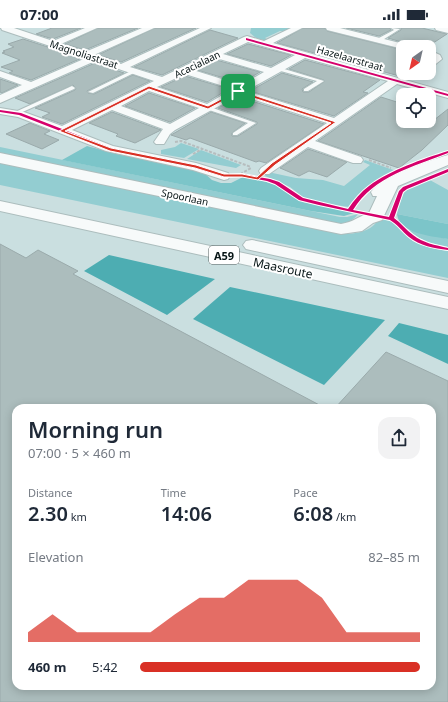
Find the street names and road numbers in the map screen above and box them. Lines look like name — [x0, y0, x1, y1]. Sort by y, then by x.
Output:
street label: Magnoliastraat — [48, 36, 120, 72]
street label: Hazelaarstraat — [315, 42, 385, 74]
street label: Acacialaan — [172, 47, 222, 81]
street label: Spoorlaan — [160, 185, 210, 209]
road number: A59 — [209, 246, 239, 264]
street label: Maasroute — [252, 253, 315, 283]

